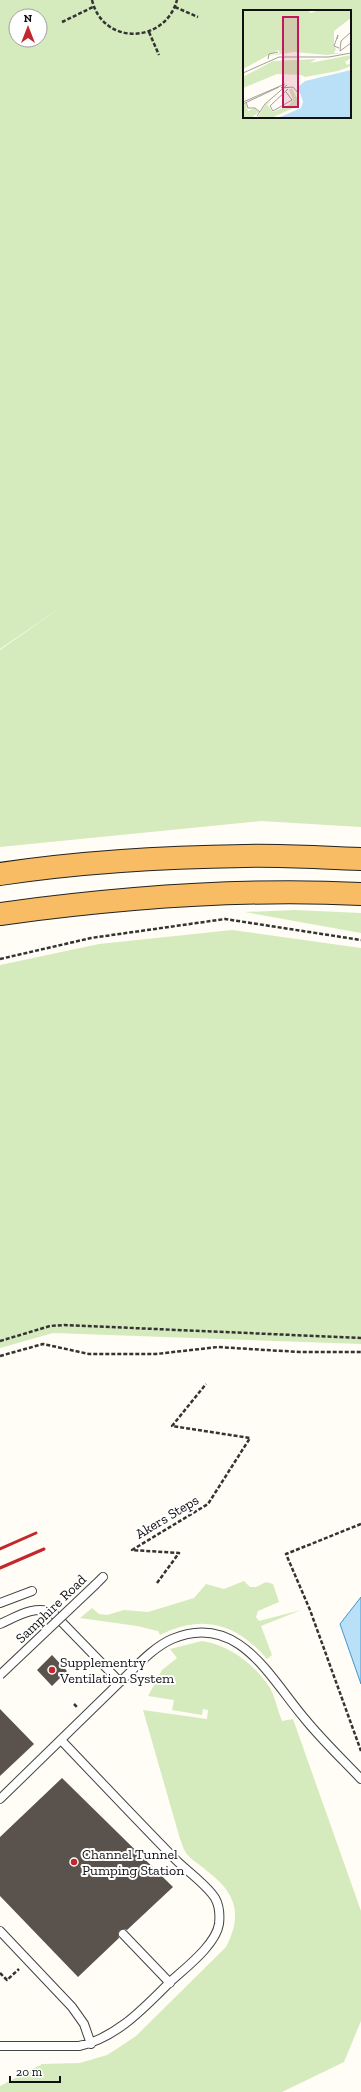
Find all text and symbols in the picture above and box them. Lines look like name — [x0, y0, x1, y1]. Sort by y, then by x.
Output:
north arrow — [8, 8, 48, 48]
inset map — [243, 10, 351, 118]
text: N — [24, 12, 33, 25]
street label: Akers Steps — [132, 1491, 202, 1543]
street label: Samphire Road — [12, 1571, 90, 1647]
place label: Supplementry Ventilation System — [59, 1654, 174, 1687]
marker: Supplementry Ventilation System — [47, 1665, 57, 1675]
place label: Channel Tunnel Pumping Station — [82, 1846, 184, 1879]
marker: Channel Tunnel Pumping Station — [69, 1857, 79, 1867]
scale bar — [10, 2058, 60, 2084]
text: 20 m — [16, 2065, 43, 2079]

